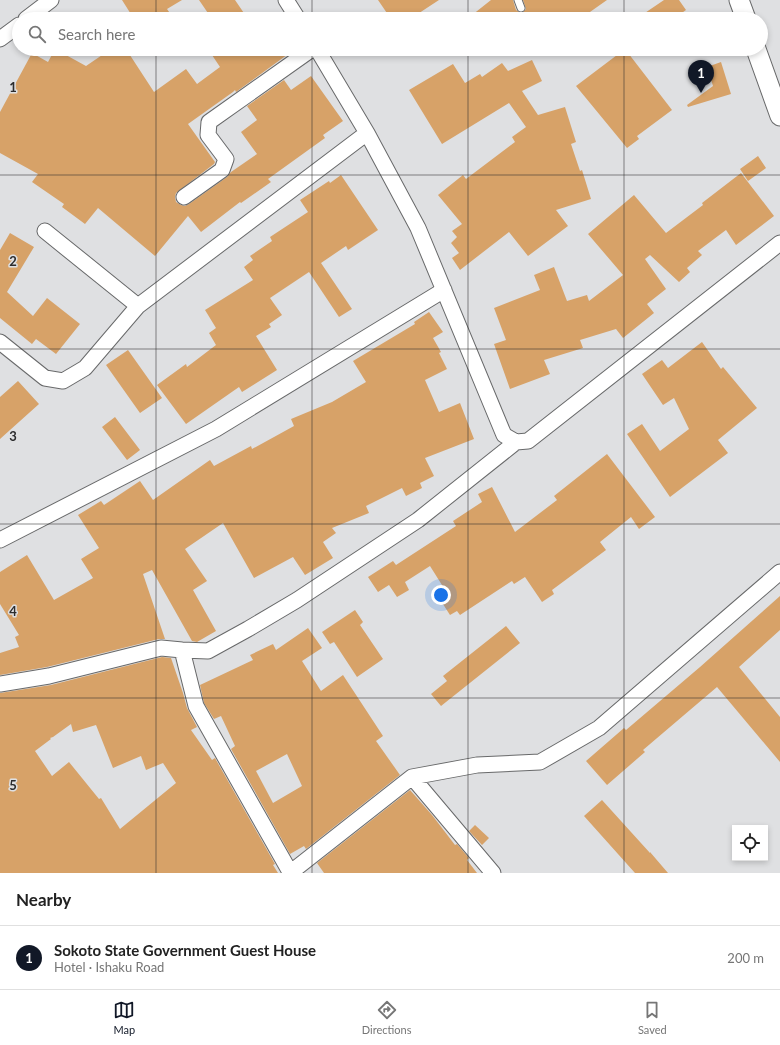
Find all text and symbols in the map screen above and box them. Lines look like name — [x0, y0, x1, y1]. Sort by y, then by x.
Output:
search box — [12, 12, 768, 56]
icon: search — [26, 23, 48, 45]
text: Search here — [58, 25, 135, 43]
pin: 1 — [688, 60, 714, 93]
text: 1 — [9, 79, 17, 95]
text: 2 — [9, 253, 17, 269]
text: 3 — [9, 428, 17, 444]
your location — [431, 585, 451, 605]
text: 4 — [9, 603, 17, 619]
text: 5 — [9, 777, 17, 793]
map controls — [732, 825, 768, 861]
button: locate — [732, 825, 768, 861]
text: Nearby — [16, 889, 71, 910]
text: Sokoto State Government Guest House — [54, 941, 316, 959]
text: 1 — [25, 950, 33, 966]
text: 200 m — [727, 950, 764, 966]
text: Hotel · Ishaku Road — [54, 959, 164, 975]
tab: Map — [113, 999, 135, 1036]
tab: Directions — [362, 999, 411, 1036]
tab: Saved — [638, 999, 667, 1036]

